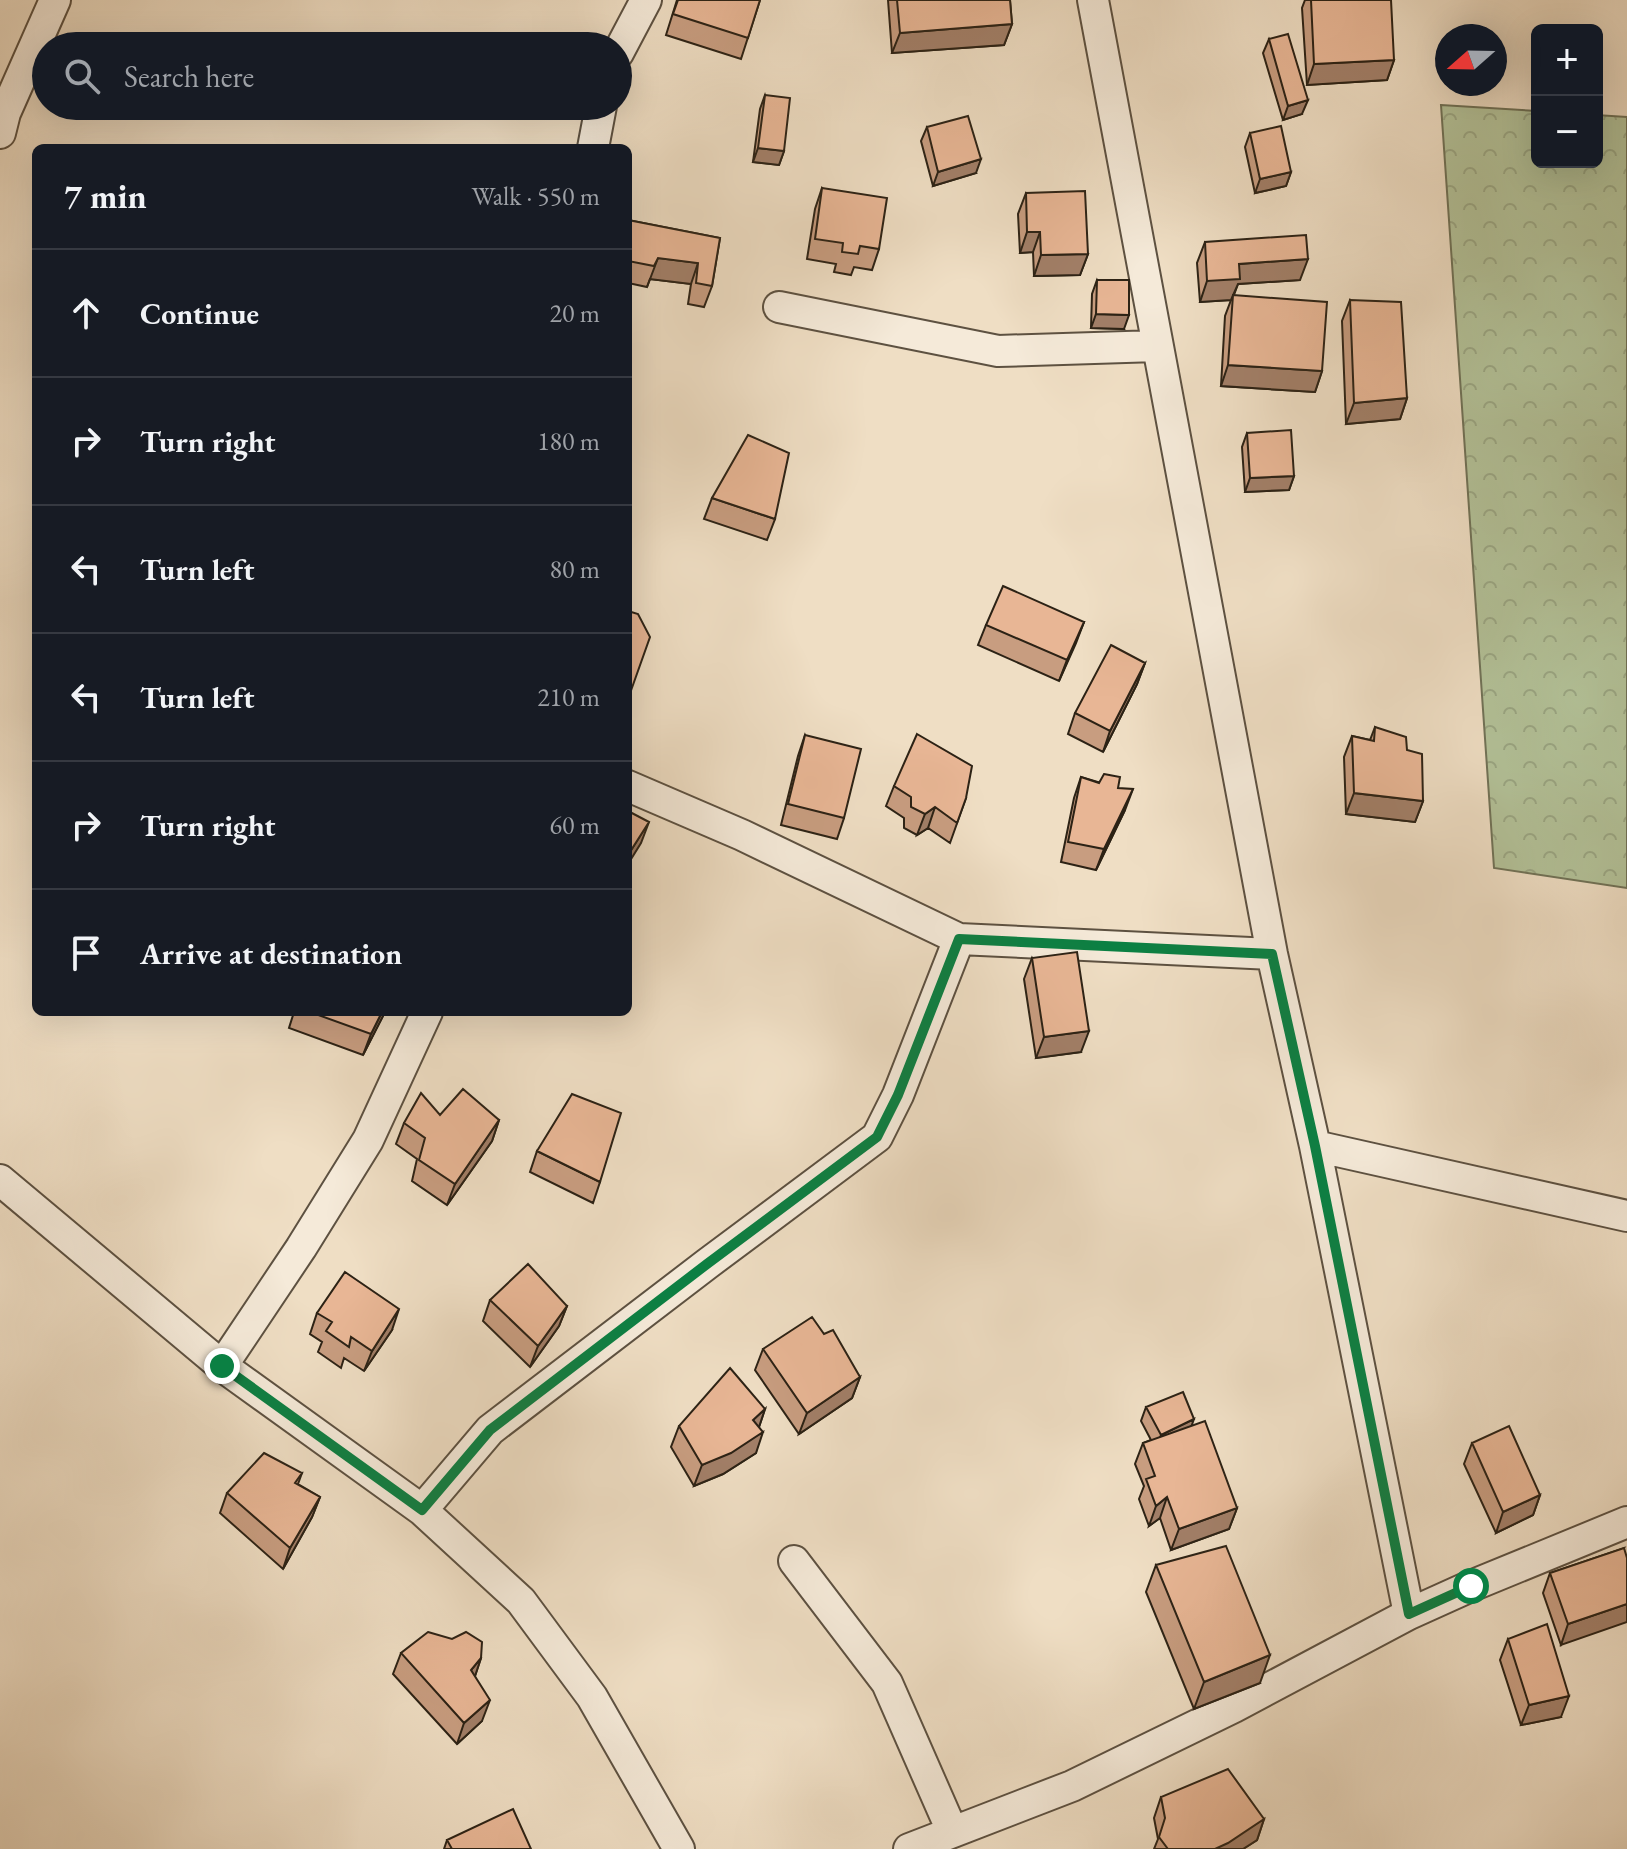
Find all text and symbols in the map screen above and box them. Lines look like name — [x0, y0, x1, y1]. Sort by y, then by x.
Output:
north arrow — [1435, 24, 1507, 96]
map controls — [1531, 24, 1603, 168]
button: + — [1531, 24, 1603, 96]
search box — [32, 32, 632, 120]
icon: search — [60, 54, 104, 98]
text: Search here — [124, 57, 254, 96]
button: − — [1531, 96, 1603, 168]
text: 7 min — [64, 174, 147, 218]
text: Walk · 550 m — [472, 179, 600, 213]
icon: ahead — [64, 291, 108, 335]
text: Continue — [140, 294, 259, 333]
text: 20 m — [550, 296, 600, 330]
icon: right — [64, 419, 108, 463]
text: Turn right — [140, 422, 276, 461]
text: 180 m — [537, 424, 600, 458]
icon: left — [64, 547, 108, 591]
text: Turn left — [140, 550, 254, 589]
text: 80 m — [550, 552, 600, 586]
icon: left — [64, 675, 108, 719]
text: Turn left — [140, 678, 254, 717]
text: 210 m — [537, 680, 600, 714]
icon: right — [64, 803, 108, 847]
text: Turn right — [140, 806, 276, 845]
text: 60 m — [550, 808, 600, 842]
icon: arrive — [64, 931, 108, 975]
text: Arrive at destination — [140, 934, 402, 973]
route end — [204, 1348, 240, 1384]
route start — [1453, 1568, 1489, 1604]

